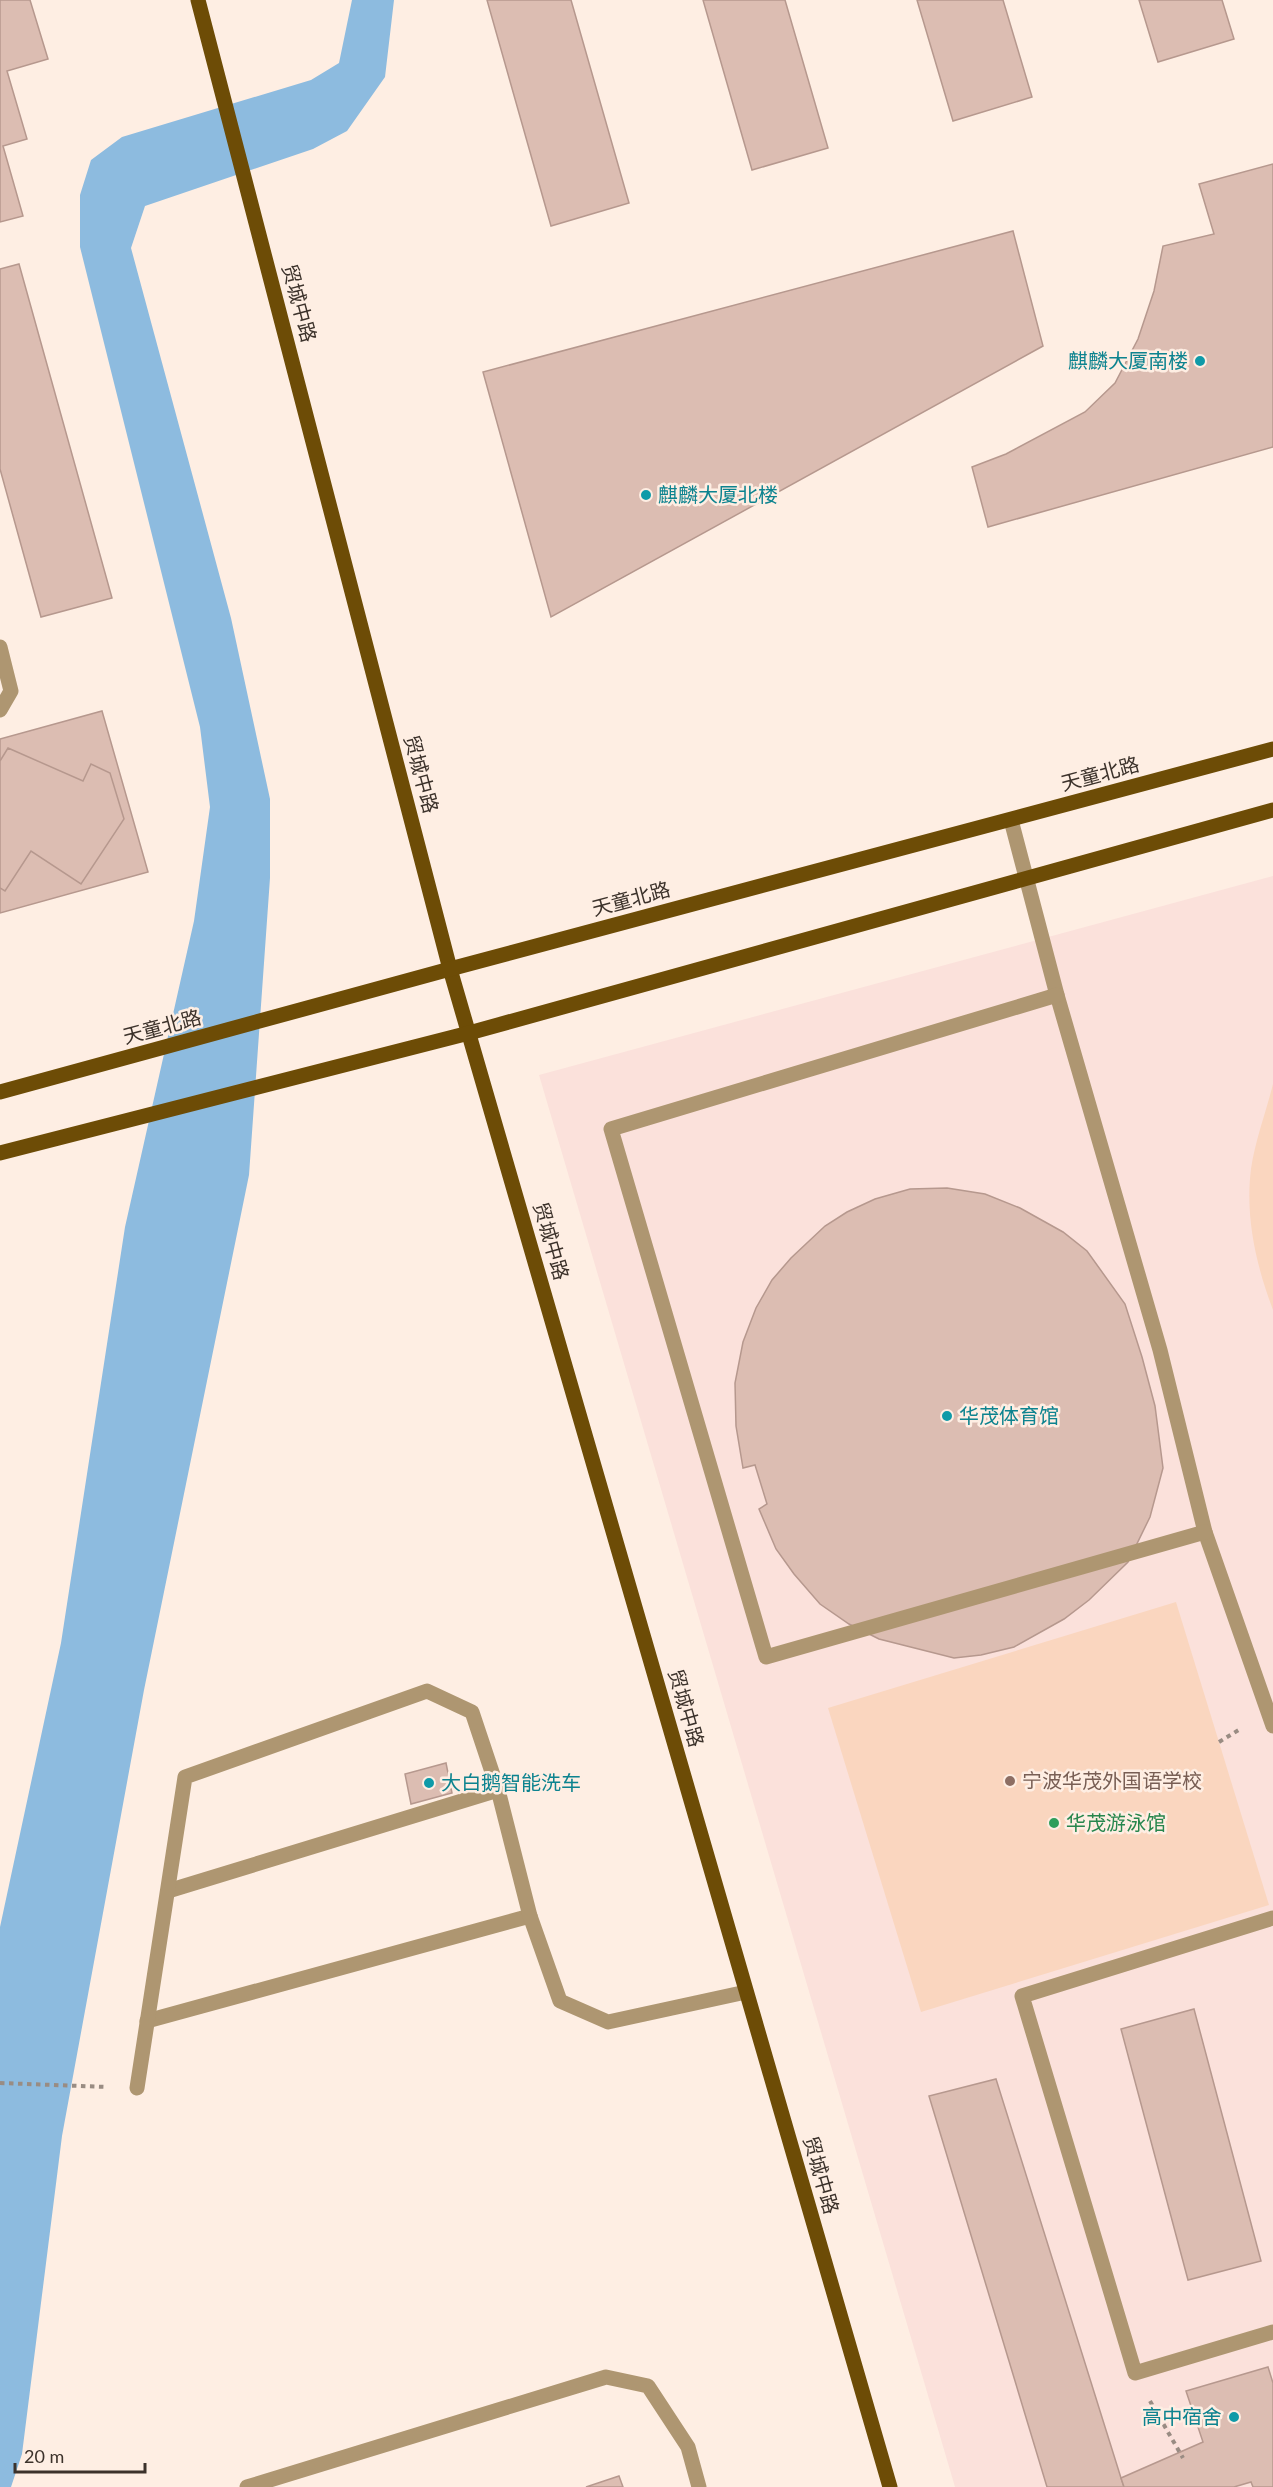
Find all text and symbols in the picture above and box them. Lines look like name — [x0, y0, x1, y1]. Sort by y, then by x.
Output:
street label: 贸城中路 — [278, 261, 322, 344]
place label: 麒麟大厦南楼 — [1068, 348, 1188, 372]
marker: 麒麟大厦南楼 — [1193, 354, 1207, 368]
place label: 麒麟大厦北楼 — [658, 482, 778, 506]
marker: 麒麟大厦北楼 — [639, 488, 653, 502]
street label: 贸城中路 — [400, 732, 444, 815]
street label: 天童北路 — [1058, 751, 1141, 795]
street label: 天童北路 — [589, 876, 672, 920]
street label: 天童北路 — [120, 1004, 203, 1048]
street label: 贸城中路 — [529, 1199, 575, 1282]
place label: 华茂体育馆 — [959, 1403, 1059, 1427]
marker: 华茂体育馆 — [940, 1409, 954, 1423]
street label: 贸城中路 — [664, 1666, 710, 1749]
place label: 宁波华茂外国语学校 — [1022, 1768, 1202, 1792]
place label: 大白鹅智能洗车 — [441, 1770, 581, 1794]
marker: 宁波华茂外国语学校 — [1003, 1774, 1017, 1788]
marker: 大白鹅智能洗车 — [422, 1776, 436, 1790]
place label: 华茂游泳馆 — [1066, 1810, 1166, 1834]
marker: 华茂游泳馆 — [1047, 1816, 1061, 1830]
street label: 贸城中路 — [799, 2133, 845, 2216]
place label: 高中宿舍 — [1142, 2404, 1222, 2428]
marker: 高中宿舍 — [1227, 2410, 1241, 2424]
scale bar — [15, 2436, 146, 2474]
text: 20 m — [24, 2445, 64, 2467]

